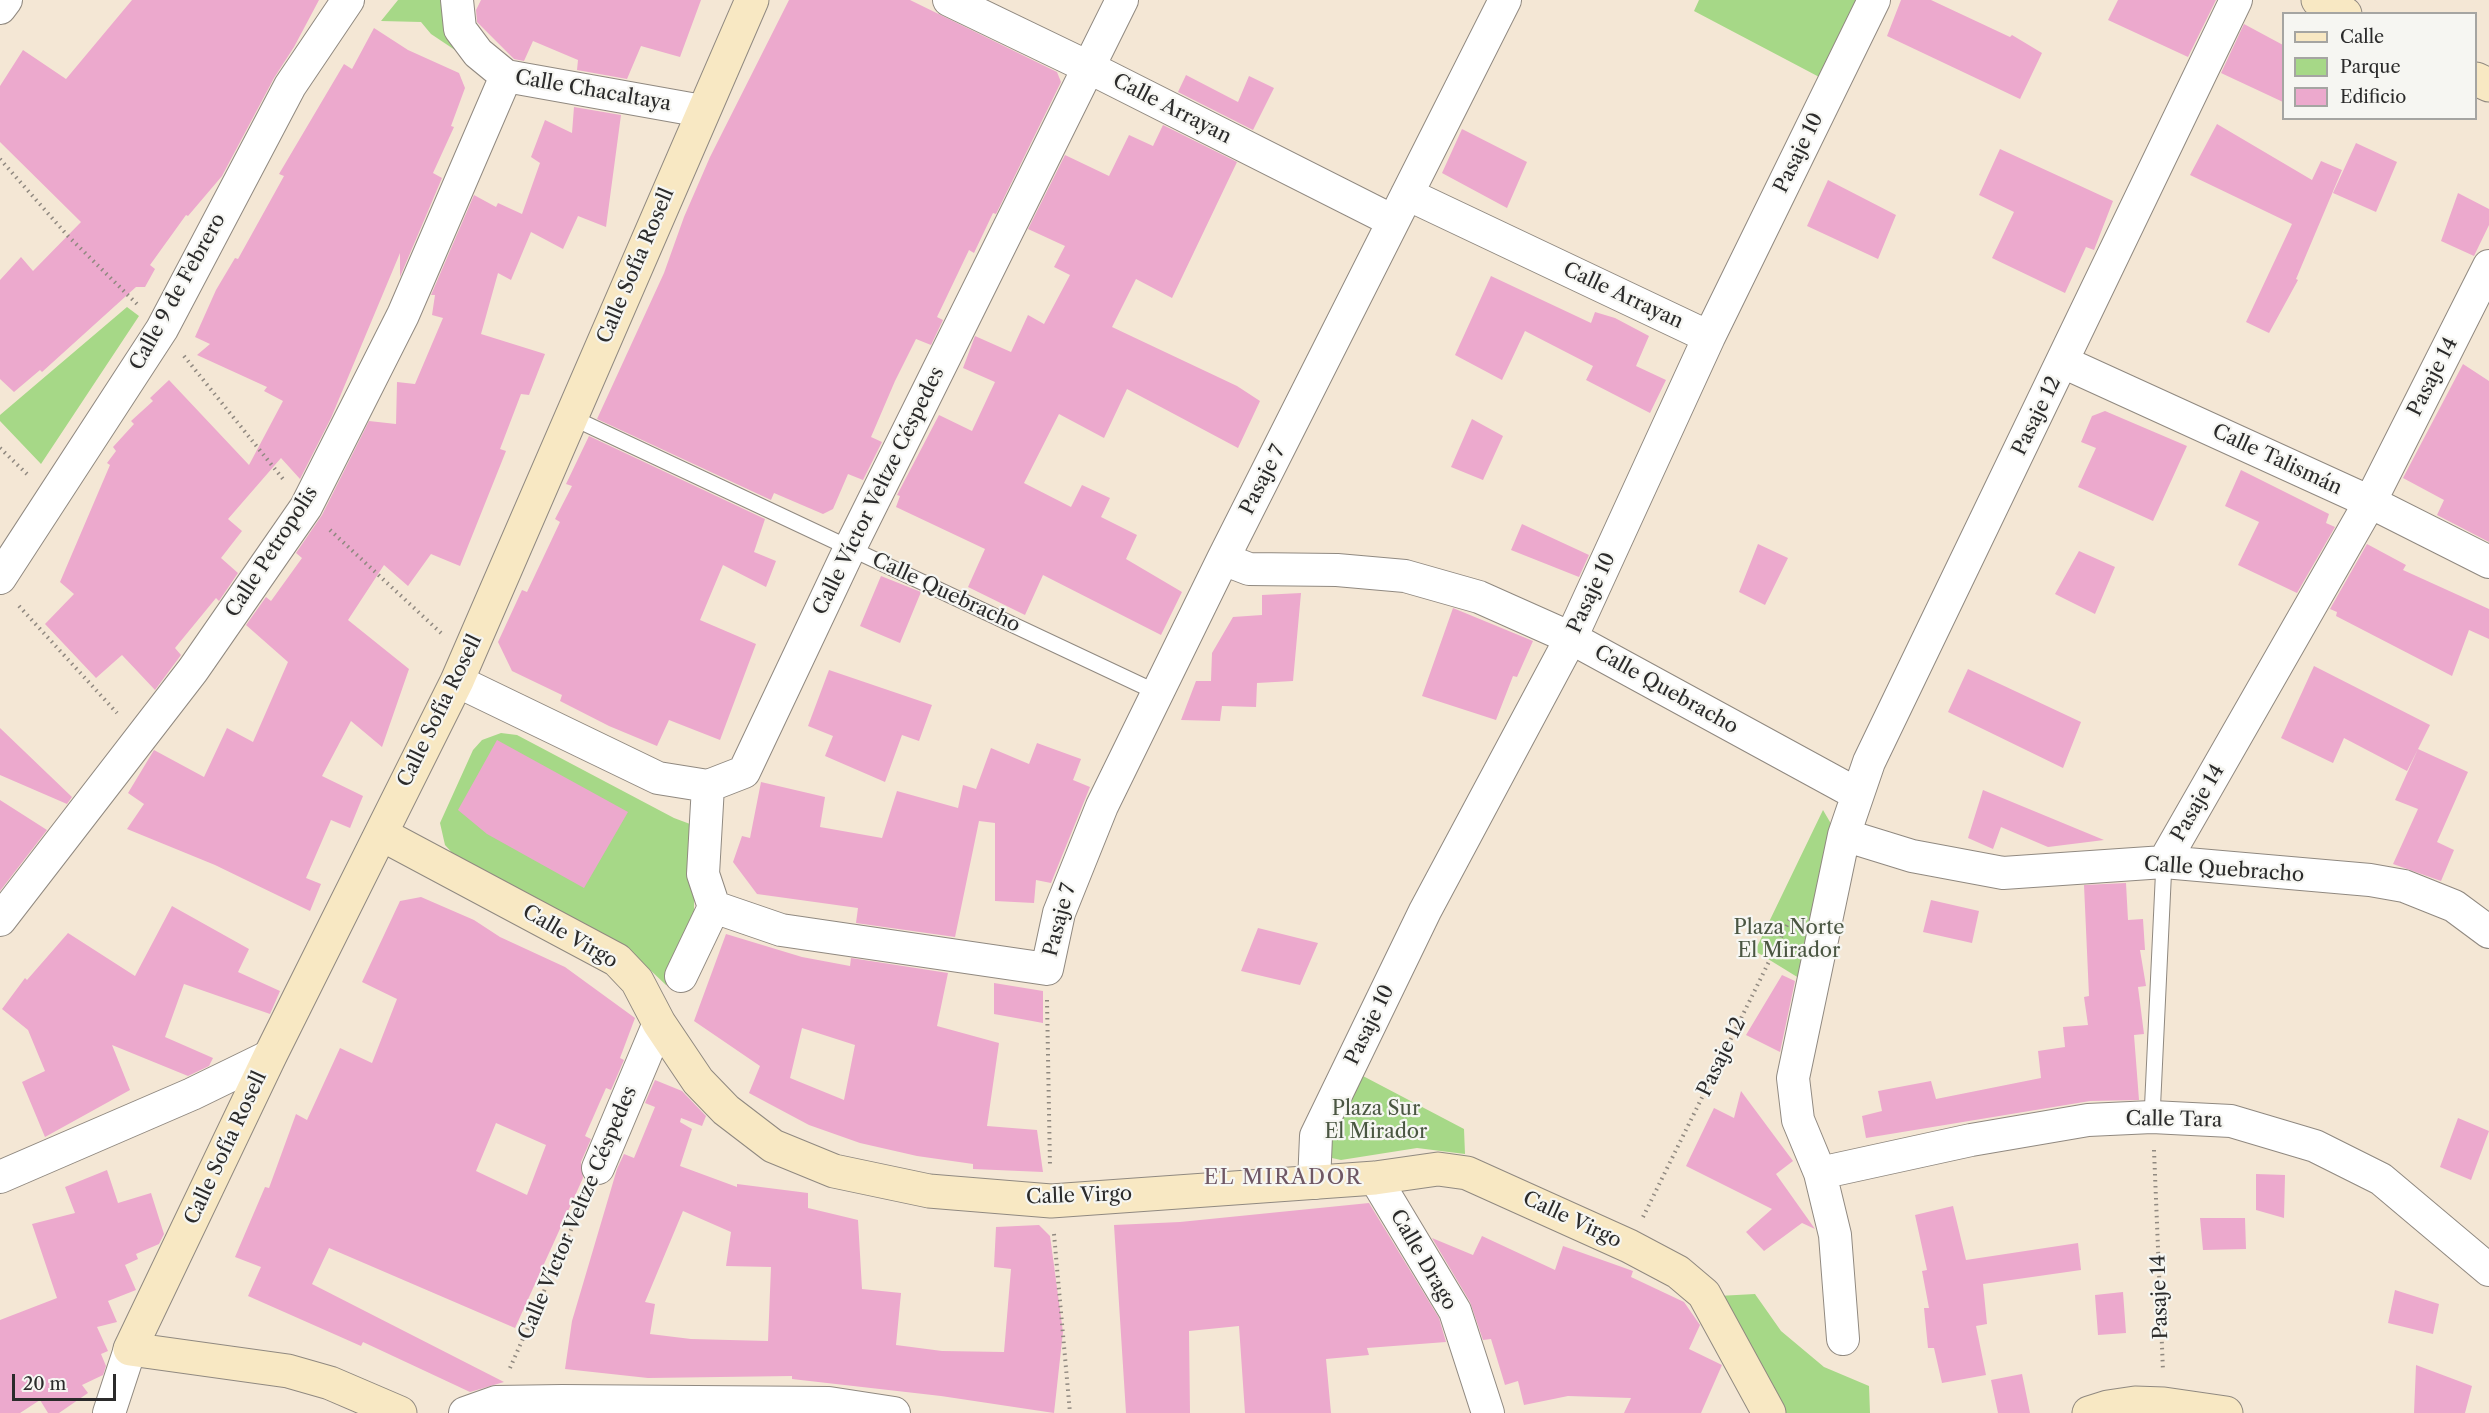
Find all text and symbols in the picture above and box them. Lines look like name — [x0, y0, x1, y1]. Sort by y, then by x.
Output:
legend — [2282, 12, 2477, 120]
text: Calle — [2340, 26, 2384, 48]
text: Parque — [2340, 56, 2401, 78]
street label: Calle Chacaltaya — [513, 65, 673, 117]
street label: Calle Arrayan — [1109, 69, 1235, 149]
text: Edificio — [2340, 86, 2406, 108]
street label: Pasaje 10 — [1769, 109, 1829, 197]
street label: Calle Sofía Rosell — [592, 185, 680, 347]
street label: Calle 9 de Febrero — [125, 209, 231, 375]
street label: Calle Arrayan — [1559, 258, 1687, 334]
street label: Pasaje 14 — [2403, 334, 2463, 420]
street label: Calle Víctor Veltze Céspedes — [808, 363, 950, 619]
street label: Pasaje 12 — [2008, 373, 2066, 459]
street label: Calle Talismán — [2208, 419, 2346, 501]
street label: Pasaje 7 — [1235, 441, 1291, 519]
street label: Calle Petropolis — [221, 482, 323, 622]
street label: Calle Quebracho — [868, 548, 1024, 638]
street label: Pasaje 10 — [1563, 549, 1621, 637]
street label: Calle Sofía Rosell — [393, 631, 487, 791]
street label: Calle Quebracho — [1590, 641, 1742, 739]
street label: Pasaje 14 — [2166, 760, 2230, 846]
street label: Calle Quebracho — [2143, 852, 2305, 888]
street label: Pasaje 7 — [1039, 881, 1081, 959]
street label: Calle Virgo — [518, 900, 622, 974]
park label: Plaza Norte El Mirador — [1734, 916, 1844, 963]
street label: Pasaje 10 — [1340, 981, 1400, 1069]
street label: Pasaje 12 — [1693, 1014, 1751, 1100]
street label: Calle Sofía Rosell — [180, 1068, 272, 1228]
street label: Calle Víctor Veltze Céspedes — [514, 1083, 642, 1343]
park label: Plaza Sur El Mirador — [1324, 1097, 1428, 1144]
street label: Calle Tara — [2125, 1107, 2223, 1133]
district label: EL MIRADOR — [1204, 1165, 1362, 1191]
street label: Calle Virgo — [1026, 1182, 1132, 1210]
street label: Calle Virgo — [1519, 1187, 1625, 1253]
street label: Calle Drago — [1385, 1205, 1461, 1315]
street label: Pasaje 14 — [2147, 1254, 2173, 1340]
scale bar — [15, 1362, 118, 1400]
text: 20 m — [23, 1373, 66, 1395]

